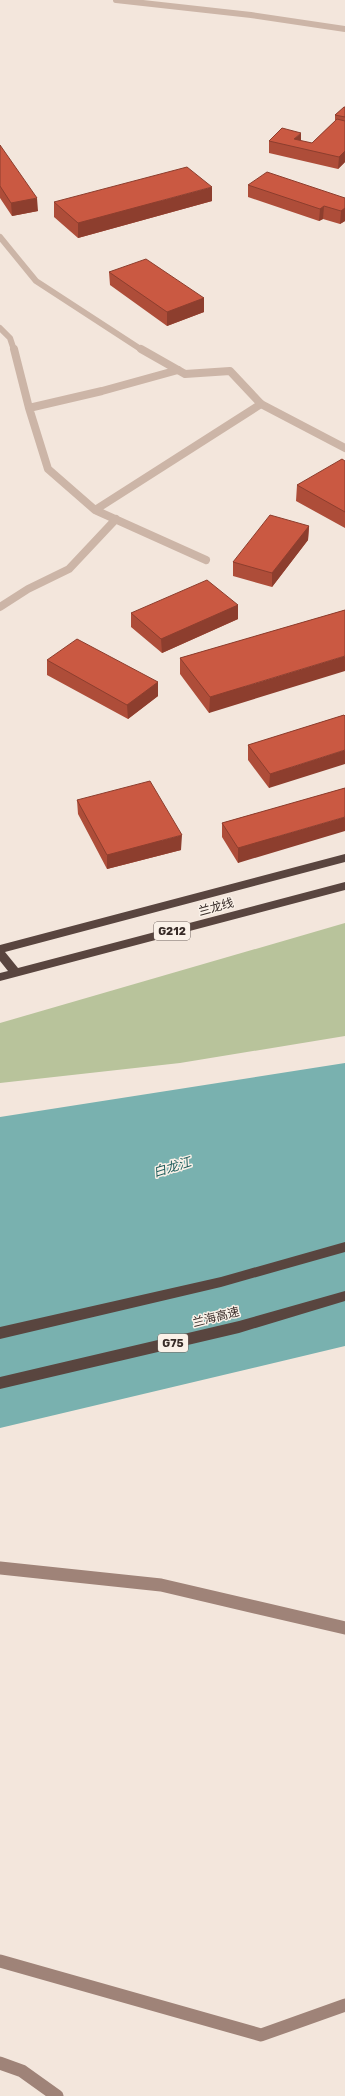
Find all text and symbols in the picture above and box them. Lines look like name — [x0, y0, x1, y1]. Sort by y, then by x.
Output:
street label: 兰龙线 — [197, 896, 235, 918]
road number: G212 — [154, 922, 190, 940]
water label: 白龙江 — [151, 1154, 195, 1180]
street label: 兰海高速 — [191, 1304, 241, 1330]
road number: G75 — [158, 1334, 188, 1352]

